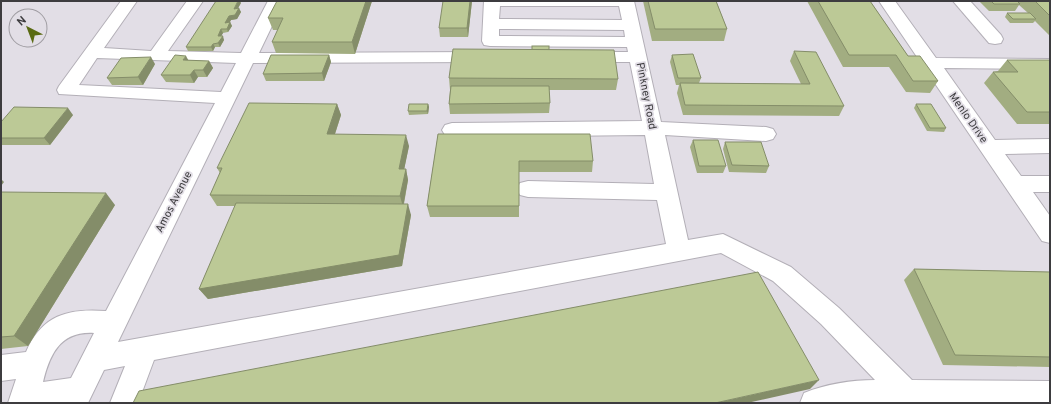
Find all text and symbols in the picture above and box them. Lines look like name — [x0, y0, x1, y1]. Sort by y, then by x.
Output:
north arrow — [8, 8, 48, 48]
text: N — [14, 13, 30, 29]
street label: Pinkney Road — [633, 61, 659, 131]
street label: Menlo Drive — [945, 90, 991, 146]
street label: Amos Avenue — [153, 169, 195, 235]

